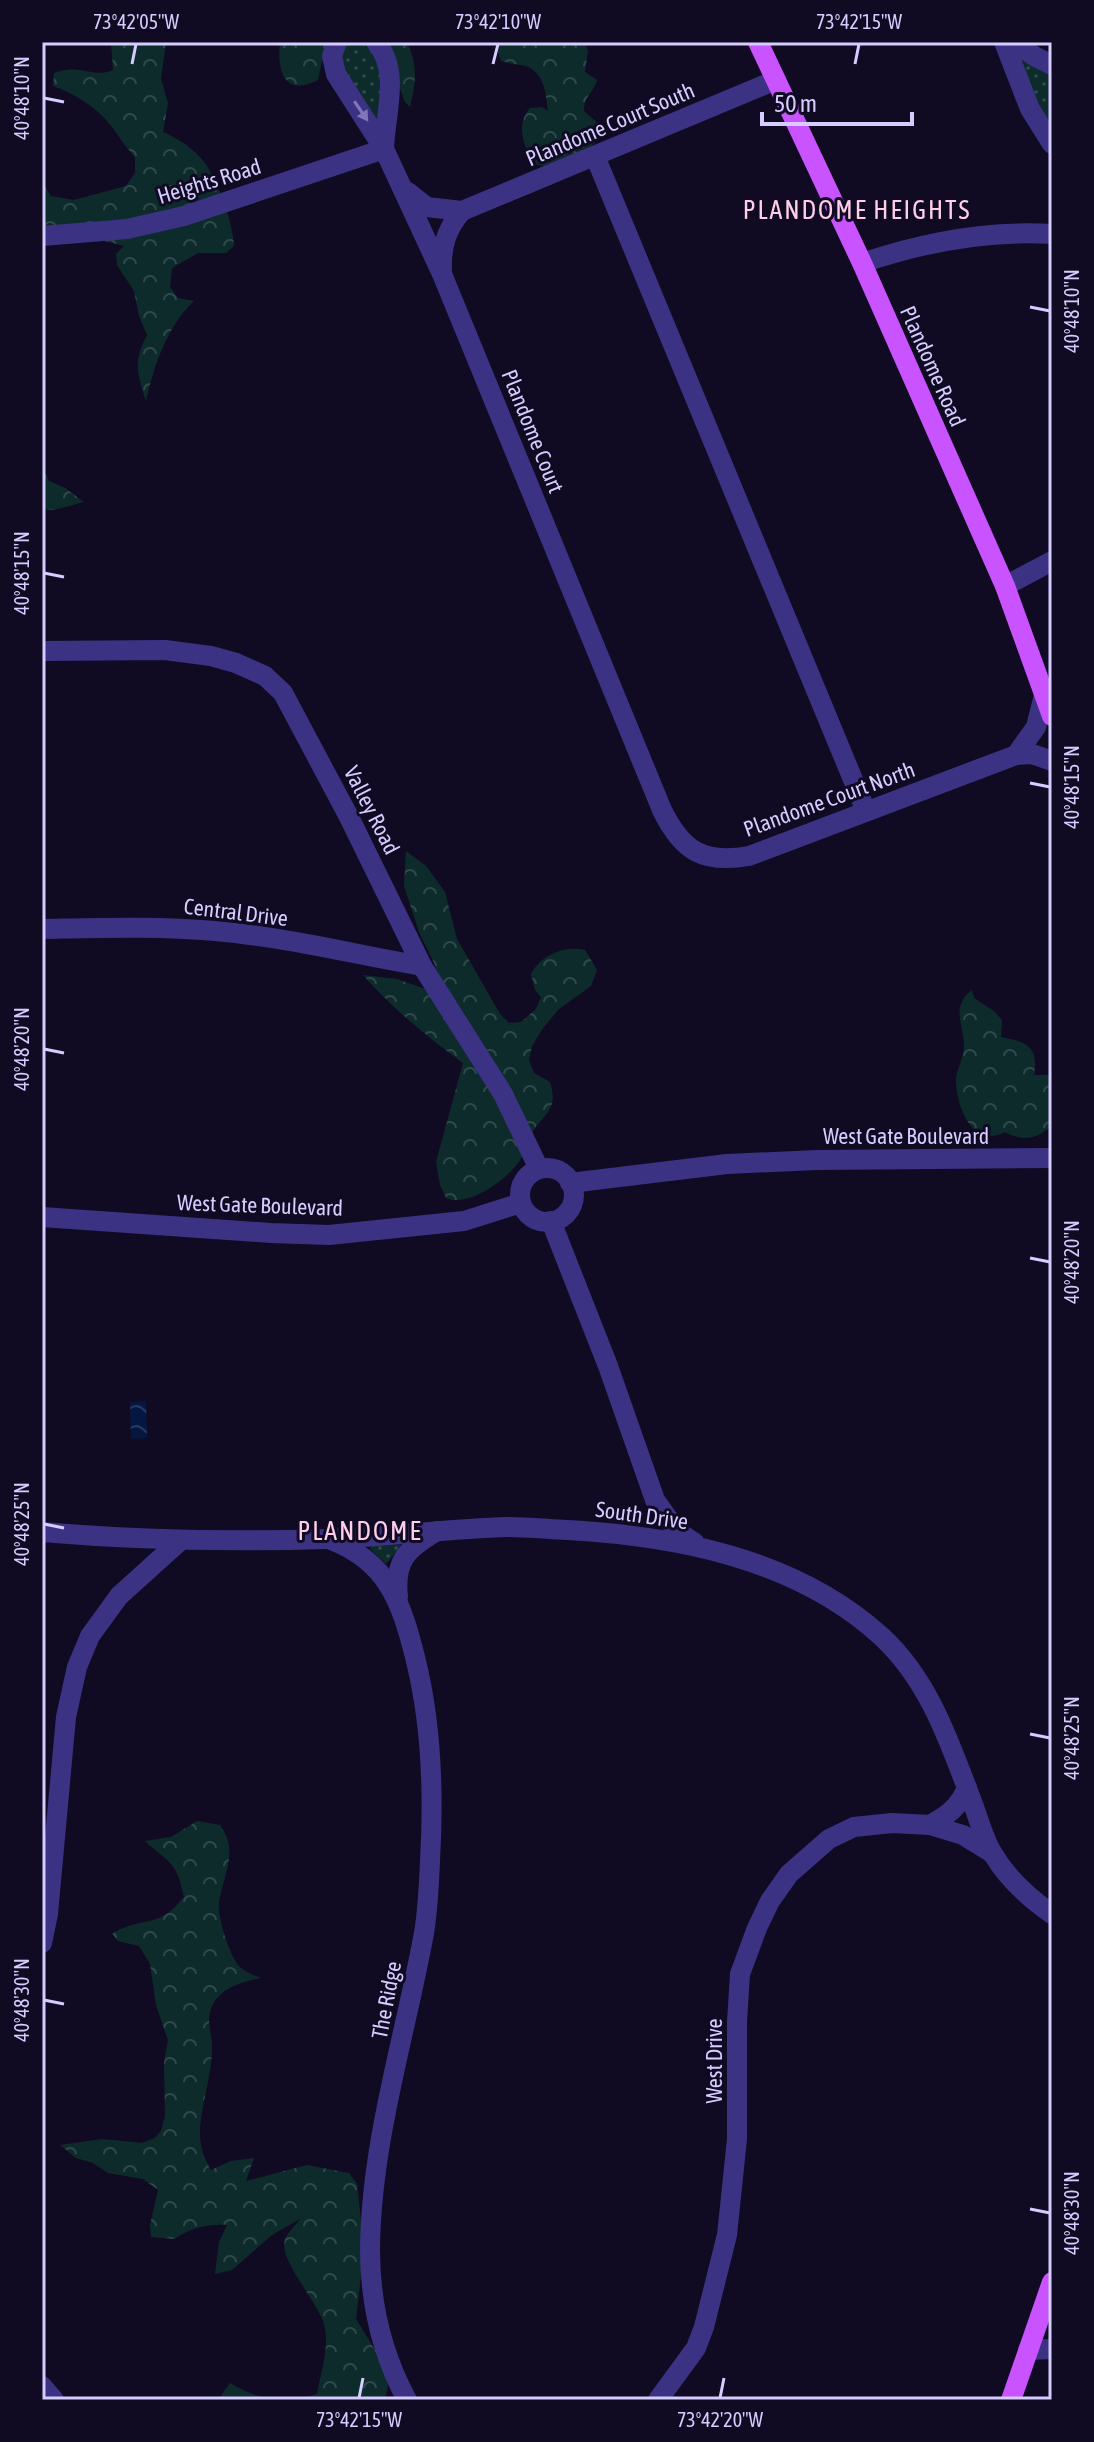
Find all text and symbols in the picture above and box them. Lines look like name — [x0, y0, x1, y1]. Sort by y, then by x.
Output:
text: 73°42'05"W — [93, 10, 180, 33]
text: 73°42'10"W — [455, 10, 542, 33]
text: 73°42'15"W — [816, 10, 903, 33]
text: 40°48'10"N — [10, 56, 33, 140]
scale bar — [762, 76, 912, 126]
street label: Plandome Court South — [522, 77, 698, 171]
text: 50 m — [774, 90, 817, 117]
one-way arrow — [353, 100, 368, 121]
street label: Heights Road — [154, 153, 264, 209]
district label: PLANDOME HEIGHTS — [743, 195, 971, 225]
text: 40°48'10"N — [1060, 269, 1083, 353]
street label: Plandome Road — [895, 302, 971, 430]
street label: Plandome Court — [496, 366, 570, 496]
text: 40°48'15"N — [10, 531, 33, 615]
text: 40°48'15"N — [1060, 745, 1083, 829]
street label: Plandome Court North — [740, 756, 918, 842]
street label: Valley Road — [339, 761, 405, 859]
street label: Central Drive — [182, 893, 290, 931]
text: 40°48'20"N — [10, 1007, 33, 1091]
street label: West Gate Boulevard — [823, 1123, 989, 1149]
street label: West Gate Boulevard — [177, 1189, 343, 1221]
text: 40°48'20"N — [1060, 1220, 1083, 1304]
text: 40°48'25"N — [10, 1482, 33, 1566]
street label: South Drive — [594, 1496, 690, 1534]
district label: PLANDOME — [297, 1516, 423, 1546]
text: 40°48'25"N — [1060, 1696, 1083, 1780]
text: 40°48'30"N — [10, 1958, 33, 2042]
street label: The Ridge — [366, 1959, 406, 2041]
street label: West Drive — [701, 2018, 727, 2104]
text: 40°48'30"N — [1060, 2171, 1083, 2255]
text: 73°42'15"W — [316, 2408, 403, 2431]
text: 73°42'20"W — [677, 2408, 764, 2431]

